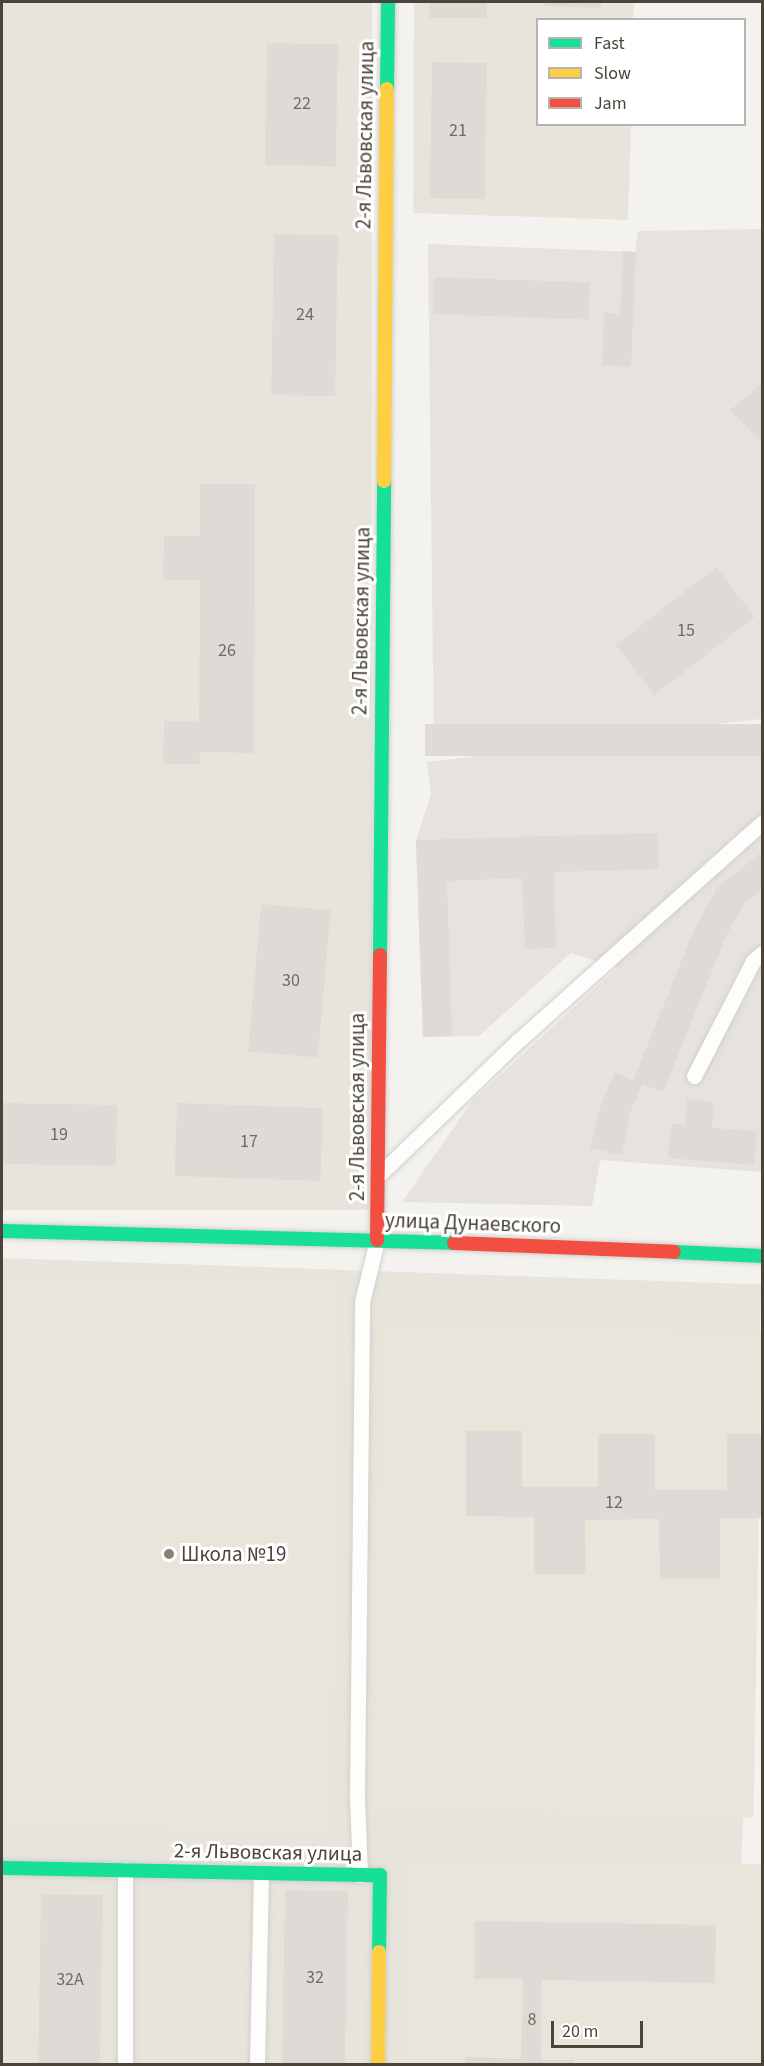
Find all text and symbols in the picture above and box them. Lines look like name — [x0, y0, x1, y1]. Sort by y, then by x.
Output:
legend — [536, 18, 746, 126]
text: Fast — [594, 31, 625, 56]
street label: 2-я Львовская улица — [351, 41, 379, 229]
text: Slow — [594, 61, 631, 86]
text: Jam — [594, 91, 627, 116]
house number: 22 — [293, 93, 311, 115]
house number: 21 — [449, 120, 467, 142]
house number: 24 — [296, 304, 314, 326]
street label: 2-я Львовская улица — [347, 527, 375, 715]
house number: 15 — [677, 620, 695, 642]
house number: 26 — [218, 640, 236, 662]
house number: 30 — [282, 970, 300, 992]
street label: 2-я Львовская улица — [344, 1013, 370, 1201]
house number: 19 — [50, 1124, 68, 1146]
house number: 17 — [240, 1131, 258, 1153]
street label: улица Дунаевского — [385, 1207, 561, 1239]
house number: 12 — [605, 1492, 623, 1514]
place label: Школа №19 — [181, 1541, 286, 1567]
marker: Школа №19 — [162, 1547, 176, 1561]
street label: 2-я Львовская улица — [174, 1838, 362, 1866]
house number: 32 — [306, 1967, 324, 1989]
house number: 32А — [56, 1969, 84, 1991]
house number: 8 — [528, 2009, 536, 2031]
scale bar — [554, 2009, 646, 2047]
text: 20 m — [562, 2019, 598, 2044]

